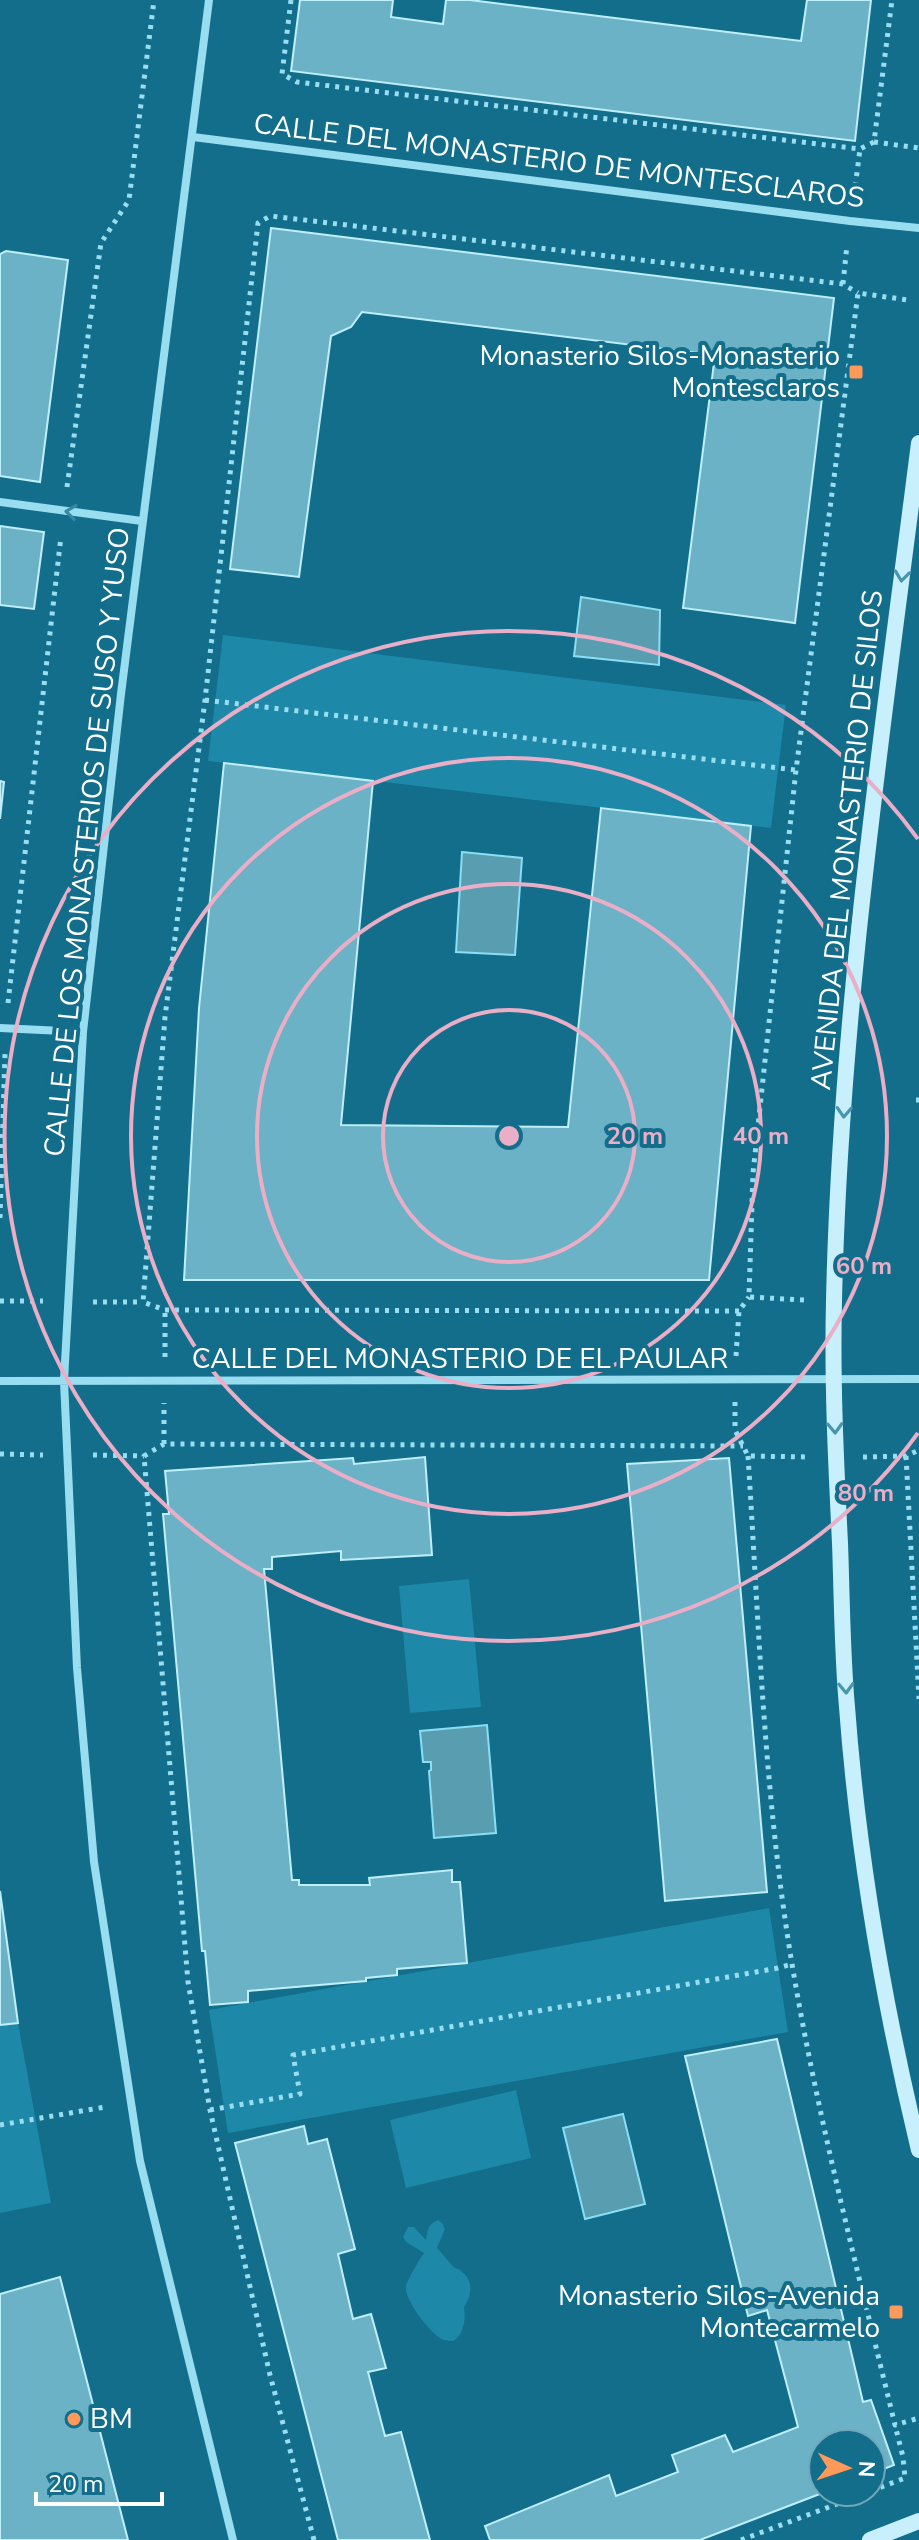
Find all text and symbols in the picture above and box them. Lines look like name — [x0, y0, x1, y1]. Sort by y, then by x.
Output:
street label: CALLE DEL MONASTERIO DE MONTESCLAROS — [252, 105, 866, 217]
place label: Monasterio Silos-Monasterio Montesclaros — [480, 337, 840, 407]
marker: Monasterio Silos-Monasterio Montesclaros — [847, 363, 865, 381]
one-way arrow — [64, 503, 77, 520]
street label: CALLE DE LOS MONASTERIOS DE SUSO Y YUSO — [35, 525, 139, 1159]
one-way arrow — [894, 569, 911, 582]
street label: AVENIDA DEL MONASTERIO DE SILOS — [802, 588, 892, 1092]
one-way arrow — [836, 1106, 853, 1119]
text: 20 m — [607, 1120, 663, 1152]
text: 40 m — [733, 1120, 789, 1152]
centre of rings — [495, 1122, 523, 1150]
text: 60 m — [836, 1250, 892, 1282]
street label: CALLE DEL MONASTERIO DE EL PAULAR — [192, 1340, 728, 1378]
one-way arrow — [826, 1422, 844, 1435]
text: 80 m — [838, 1477, 894, 1509]
one-way arrow — [837, 1682, 854, 1695]
place label: Monasterio Silos-Avenida Montecarmelo — [558, 2277, 880, 2347]
marker: Monasterio Silos-Avenida Montecarmelo — [887, 2303, 905, 2321]
place label: BM — [90, 2400, 133, 2438]
marker: BM — [65, 2410, 83, 2428]
north arrow — [807, 2428, 887, 2508]
scale bar — [36, 2456, 162, 2506]
text: N — [851, 2460, 881, 2478]
text: 20 m — [48, 2468, 104, 2500]

